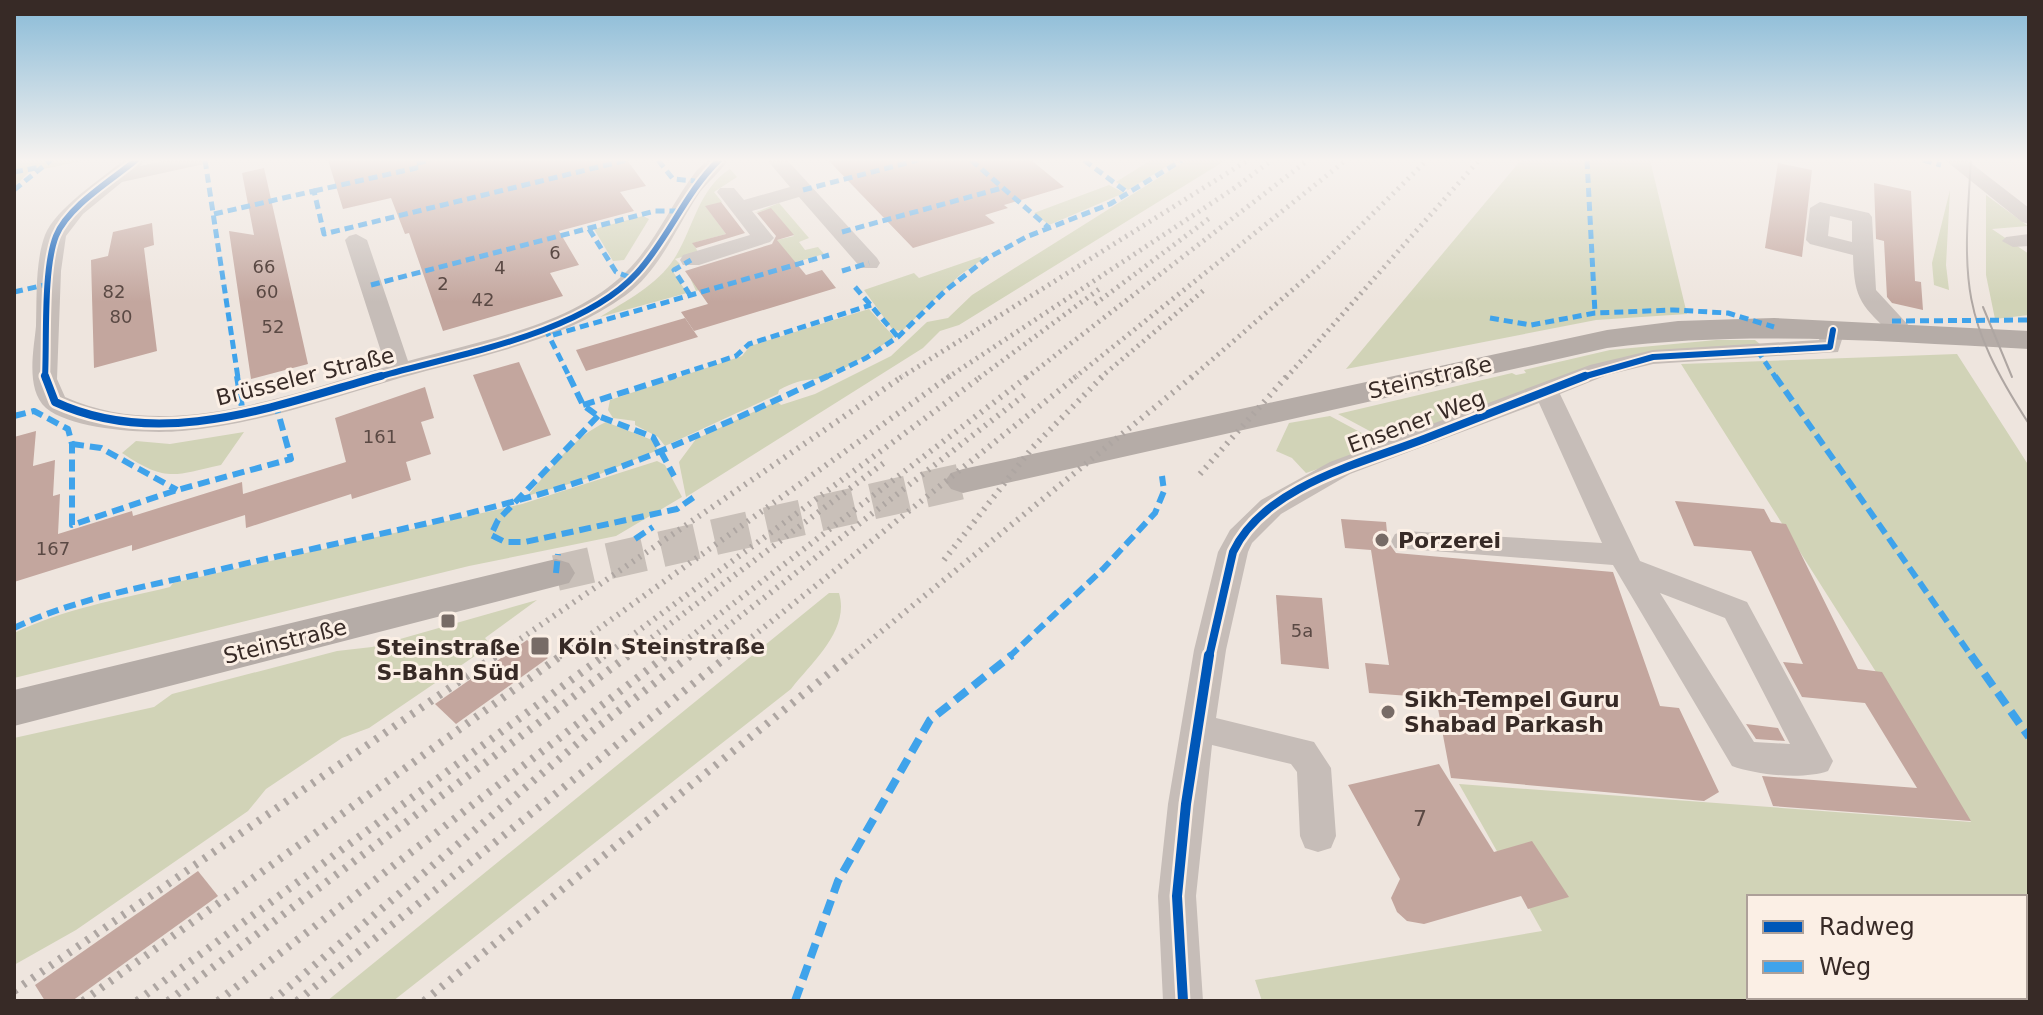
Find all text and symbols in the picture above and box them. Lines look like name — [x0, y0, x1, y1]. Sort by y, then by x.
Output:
house number: 6 — [549, 242, 561, 263]
house number: 66 — [253, 256, 275, 277]
house number: 4 — [494, 257, 506, 278]
house number: 2 — [437, 273, 449, 294]
house number: 82 — [103, 281, 125, 302]
house number: 60 — [256, 281, 278, 302]
house number: 42 — [472, 289, 494, 310]
house number: 80 — [110, 306, 132, 327]
house number: 52 — [262, 316, 284, 337]
street label: Brüsseler Straße — [213, 342, 397, 411]
street label: Steinstraße — [1366, 351, 1494, 404]
street label: Ensener Weg — [1344, 385, 1488, 458]
house number: 161 — [363, 426, 397, 447]
place label: Porzerei — [1398, 528, 1501, 553]
marker: Porzerei — [1373, 531, 1391, 549]
house number: 167 — [36, 538, 70, 559]
marker: Steinstraße S-Bahn Süd — [439, 612, 457, 630]
street label: Steinstraße — [221, 614, 349, 669]
house number: 5a — [1291, 620, 1313, 641]
place label: Köln Steinstraße — [558, 634, 765, 659]
place label: Steinstraße S-Bahn Süd — [376, 635, 520, 685]
marker: Köln Steinstraße — [529, 635, 551, 657]
place label: Sikh-Tempel Guru Shabad Parkash — [1404, 687, 1620, 737]
marker: Sikh-Tempel Guru Shabad Parkash — [1379, 703, 1397, 721]
house number: 7 — [1413, 806, 1427, 831]
legend — [1747, 895, 2027, 999]
text: Radweg — [1819, 913, 1915, 941]
text: Weg — [1819, 953, 1871, 981]

